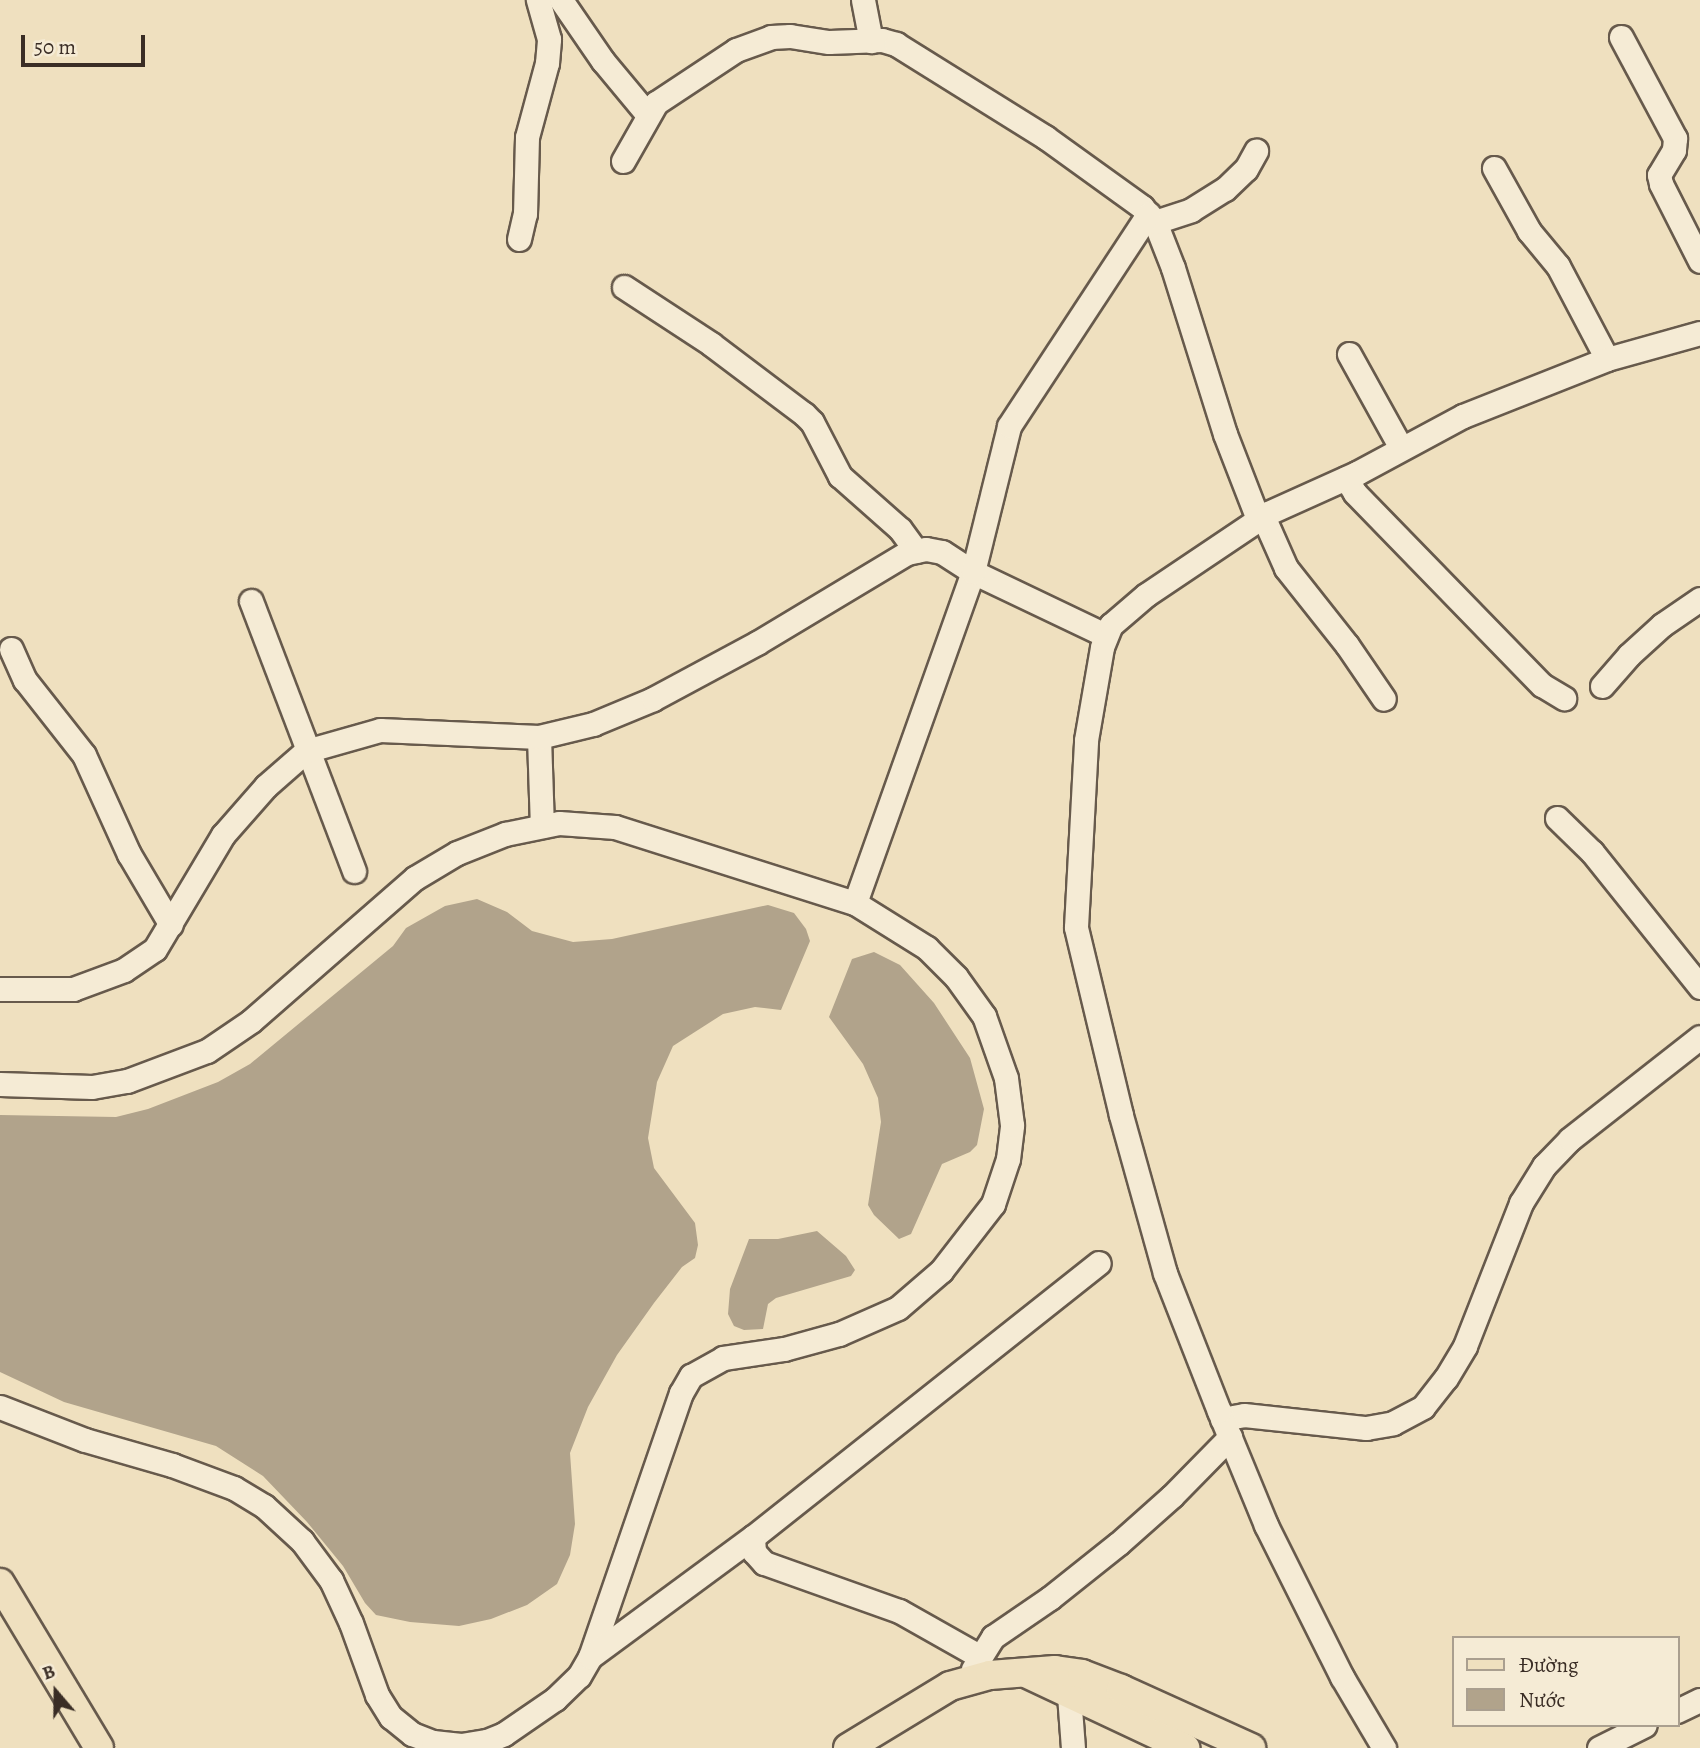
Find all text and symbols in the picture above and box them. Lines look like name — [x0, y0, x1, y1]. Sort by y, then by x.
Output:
scale bar — [24, 21, 149, 65]
text: 50 m — [34, 33, 76, 61]
legend — [1452, 1636, 1679, 1727]
text: Đường — [1519, 1651, 1578, 1679]
north arrow — [21, 1657, 91, 1727]
text: B — [39, 1658, 59, 1687]
text: Nước — [1519, 1686, 1565, 1714]

